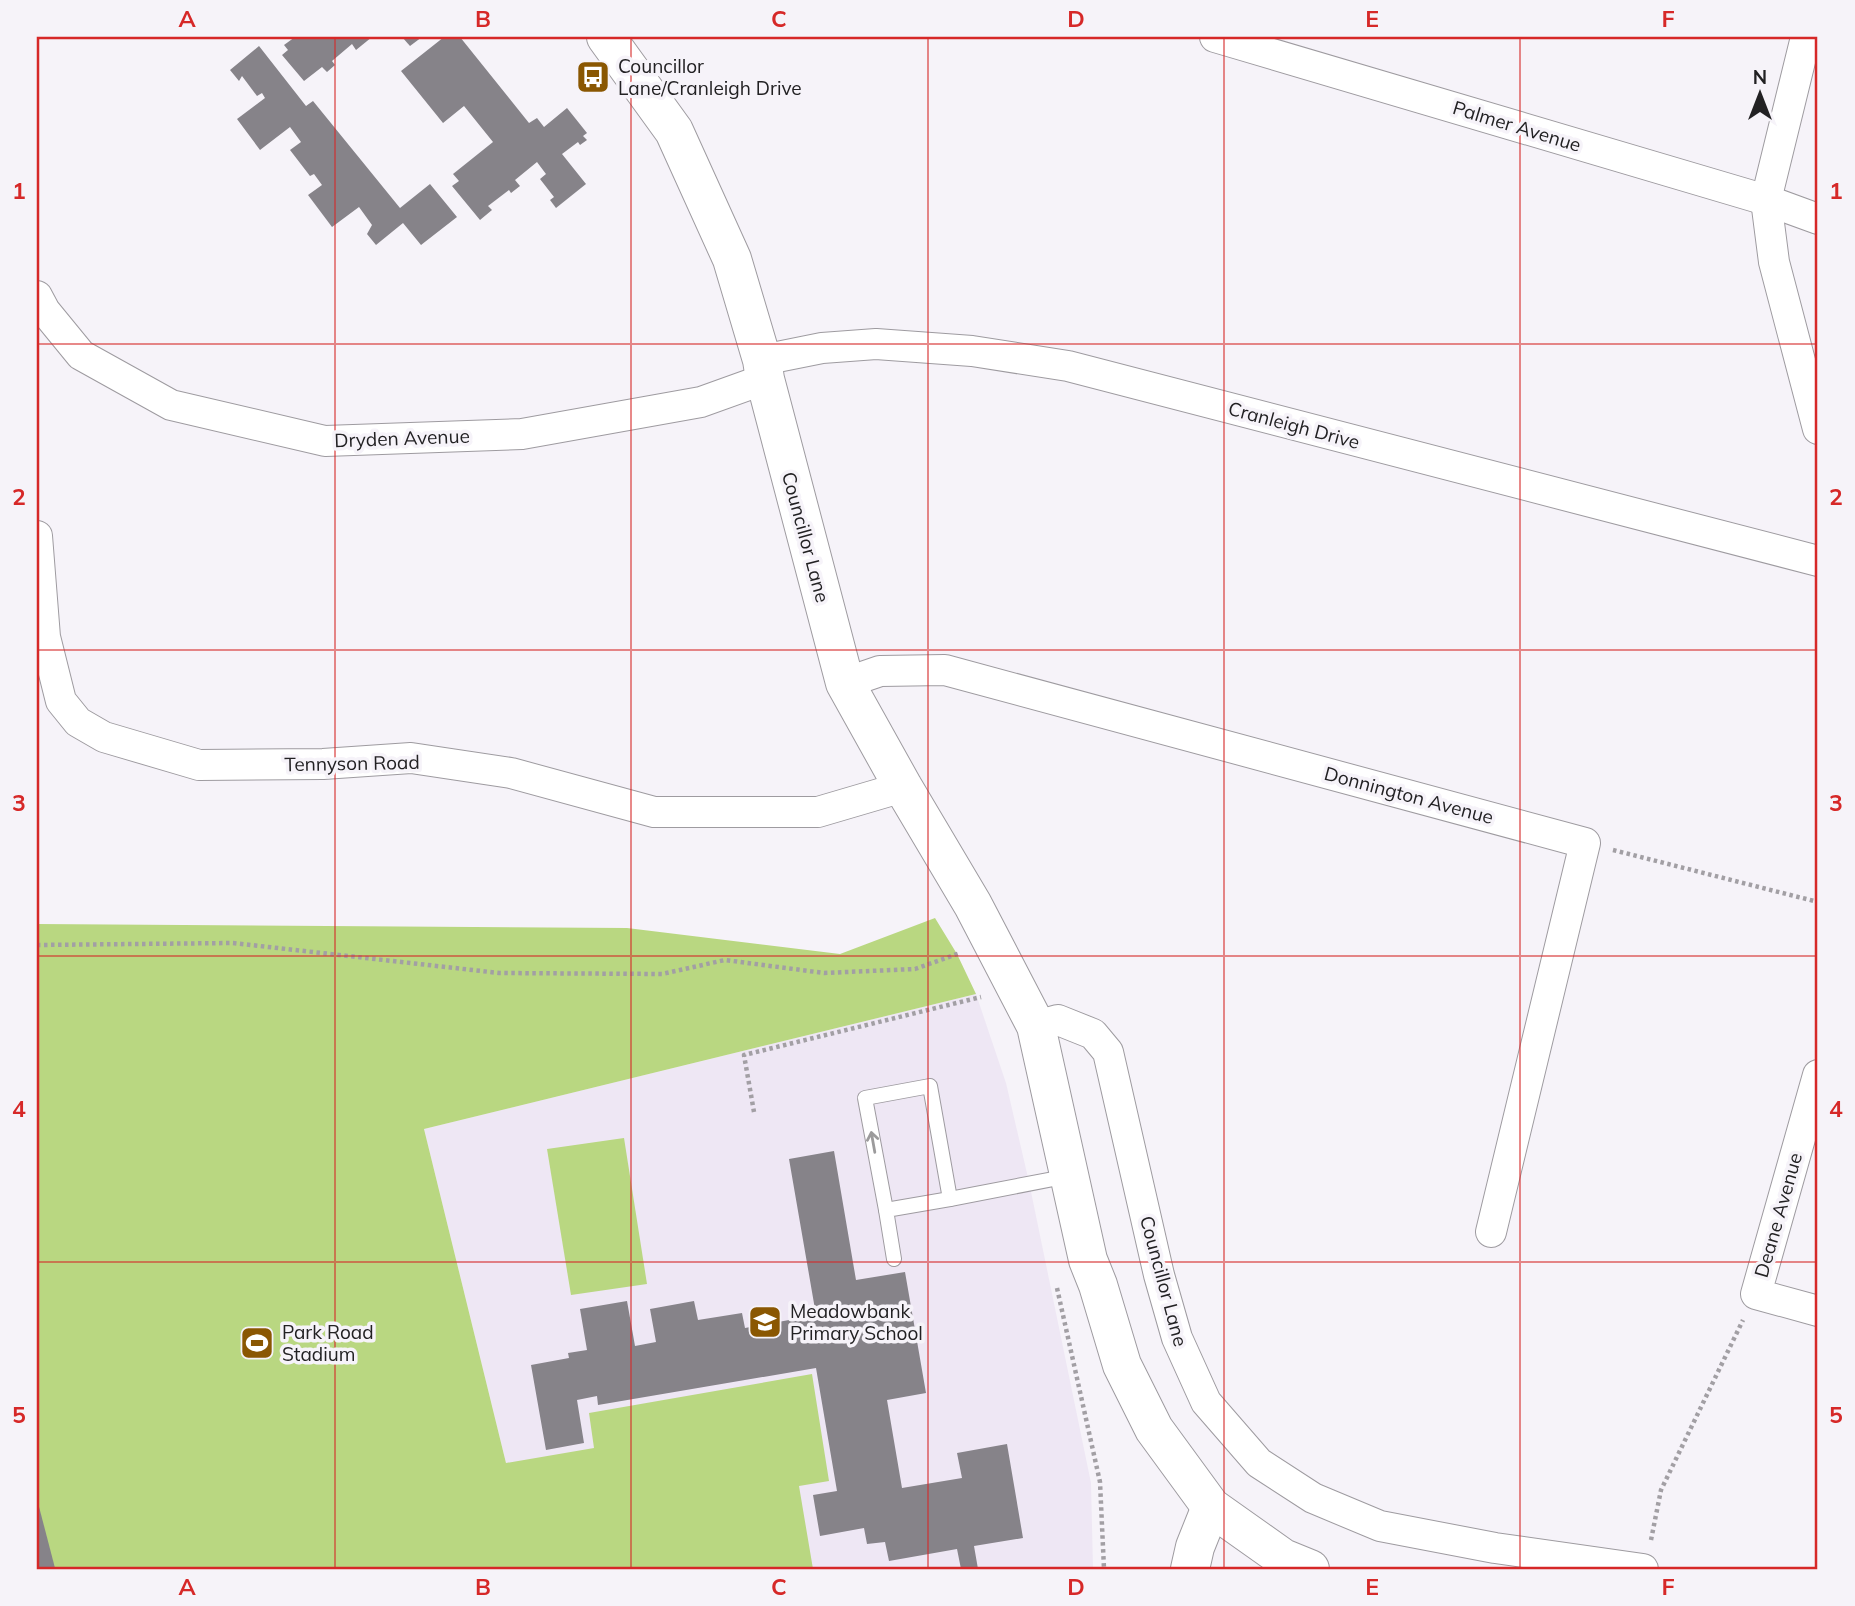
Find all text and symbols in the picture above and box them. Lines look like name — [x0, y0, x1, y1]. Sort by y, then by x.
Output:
text: A — [178, 4, 196, 33]
text: B — [475, 4, 491, 33]
text: C — [771, 4, 787, 33]
text: D — [1067, 4, 1085, 33]
text: E — [1365, 4, 1379, 33]
text: F — [1661, 4, 1675, 33]
place label: Councillor Lane/Cranleigh Drive — [618, 54, 802, 100]
bus stop icon: Councillor Lane/Cranleigh Drive — [574, 58, 612, 96]
north arrow — [1726, 60, 1796, 130]
text: N — [1753, 65, 1767, 89]
street label: Palmer Avenue — [1450, 95, 1584, 157]
text: 1 — [12, 176, 26, 205]
text: 1 — [1829, 176, 1843, 205]
street label: Cranleigh Drive — [1226, 396, 1362, 454]
street label: Dryden Avenue — [334, 424, 470, 452]
street label: Councillor Lane — [777, 469, 835, 605]
text: 2 — [12, 482, 26, 511]
text: 2 — [1829, 482, 1843, 511]
street label: Tennyson Road — [284, 750, 420, 776]
street label: Donnington Avenue — [1322, 761, 1496, 829]
text: 3 — [12, 788, 26, 817]
text: 3 — [1829, 788, 1843, 817]
text: 4 — [12, 1094, 26, 1123]
text: 4 — [1829, 1094, 1843, 1123]
one-way arrow — [866, 1131, 880, 1154]
street label: Deane Avenue — [1749, 1150, 1807, 1280]
street label: Councillor Lane — [1135, 1213, 1193, 1349]
place label: Meadowbank Primary School — [790, 1299, 923, 1345]
school or university icon: Meadowbank Primary School — [746, 1303, 784, 1341]
place label: Park Road Stadium — [282, 1320, 374, 1366]
sports icon: Park Road Stadium — [238, 1324, 276, 1362]
text: 5 — [12, 1400, 26, 1429]
text: 5 — [1829, 1400, 1843, 1429]
text: A — [178, 1572, 196, 1601]
text: B — [475, 1572, 491, 1601]
text: C — [771, 1572, 787, 1601]
text: D — [1067, 1572, 1085, 1601]
text: E — [1365, 1572, 1379, 1601]
text: F — [1661, 1572, 1675, 1601]

